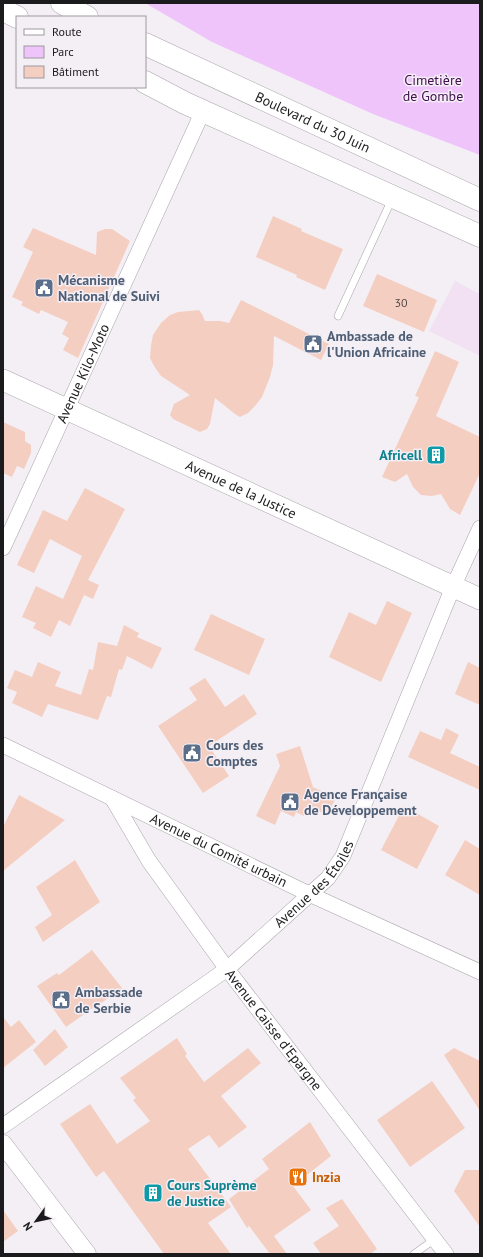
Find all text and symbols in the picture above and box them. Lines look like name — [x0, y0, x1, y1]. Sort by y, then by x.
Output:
legend — [16, 16, 146, 88]
text: Route — [52, 24, 82, 39]
text: Parc — [52, 44, 74, 59]
text: Bâtiment — [52, 64, 99, 79]
park label: Cimetière de Gombe — [403, 71, 463, 105]
street label: Boulevard du 30 Juin — [252, 88, 373, 157]
place label: Mécanisme National de Suivi — [58, 271, 160, 305]
public building icon: Mécanisme National de Suivi — [33, 277, 55, 299]
house number: 30 — [394, 295, 408, 310]
street label: Avenue Kilo-Moto — [52, 321, 113, 426]
place label: Ambassade de l'Union Africaine — [327, 327, 426, 361]
public building icon: Ambassade de l'Union Africaine — [302, 333, 324, 355]
building icon: Africell — [425, 444, 447, 466]
place label: Africell — [379, 446, 423, 464]
street label: Avenue de la Justice — [183, 456, 299, 523]
place label: Cours des Comptes — [206, 736, 263, 770]
public building icon: Cours des Comptes — [181, 742, 203, 764]
place label: Agence Française de Développement — [304, 785, 417, 819]
public building icon: Agence Française de Développement — [279, 791, 301, 813]
street label: Avenue du Comité urbain — [147, 809, 290, 891]
street label: Avenue des Étoiles — [270, 838, 357, 931]
street label: Avenue Caisse d'Epargne — [221, 965, 326, 1094]
place label: Ambassade de Serbie — [75, 983, 143, 1017]
public building icon: Ambassade de Serbie — [50, 989, 72, 1011]
restaurant icon: Inzia — [287, 1166, 309, 1188]
place label: Inzia — [312, 1168, 341, 1186]
place label: Cours Suprème de Justice — [167, 1176, 257, 1210]
building icon: Cours Suprème de Justice — [142, 1182, 164, 1204]
north arrow — [16, 1201, 56, 1241]
text: N — [20, 1220, 35, 1233]

